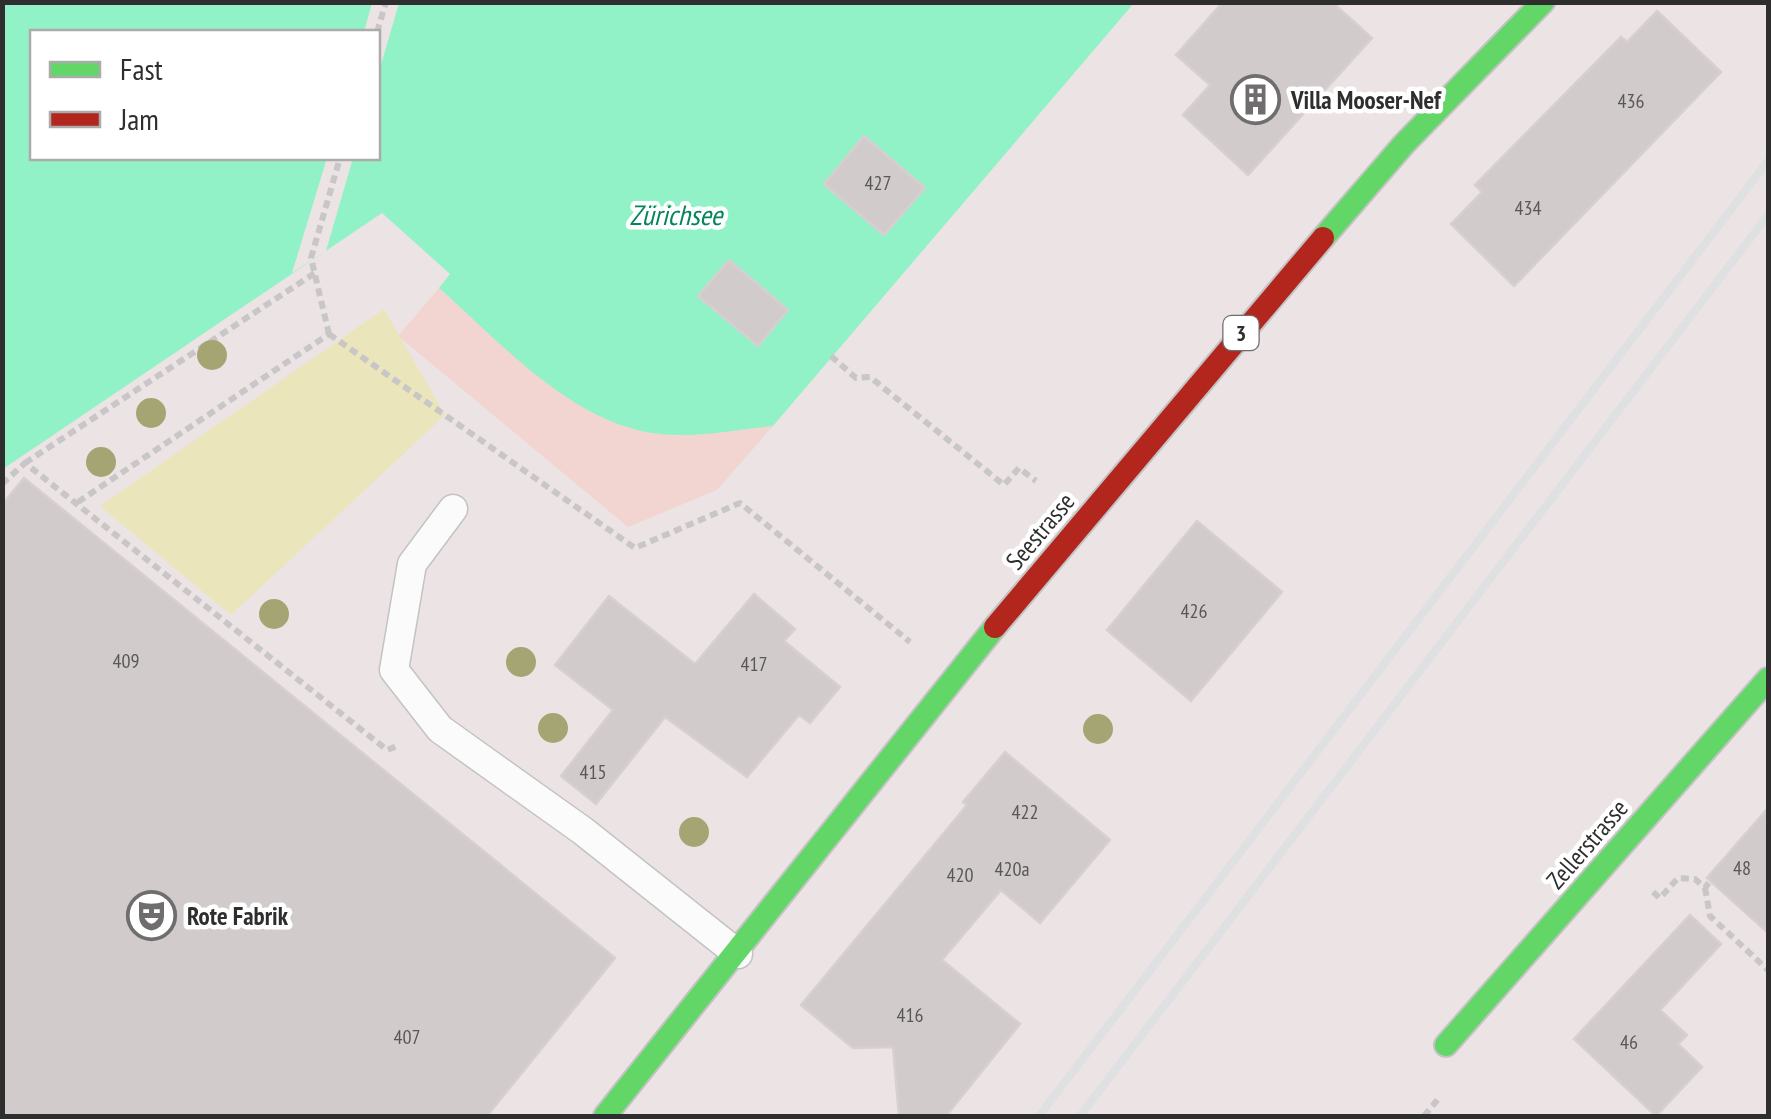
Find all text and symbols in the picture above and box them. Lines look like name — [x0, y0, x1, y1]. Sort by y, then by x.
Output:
legend — [30, 30, 380, 160]
text: Fast — [120, 49, 164, 88]
building icon: Villa Mooser-Nef — [1230, 74, 1282, 126]
place label: Villa Mooser-Nef — [1290, 84, 1442, 116]
house number: 436 — [1618, 88, 1645, 114]
text: Jam — [119, 99, 159, 138]
house number: 427 — [865, 170, 892, 196]
house number: 434 — [1515, 195, 1542, 221]
water label: Zürichsee — [630, 196, 725, 233]
road number: 3 — [1224, 316, 1258, 350]
street label: Seestrasse — [999, 486, 1081, 576]
house number: 426 — [1181, 598, 1208, 624]
house number: 409 — [113, 648, 140, 674]
house number: 417 — [741, 651, 768, 677]
house number: 415 — [580, 759, 607, 785]
street label: Zellerstrasse — [1539, 793, 1635, 895]
house number: 422 — [1012, 799, 1039, 825]
house number: 48 — [1733, 855, 1751, 881]
house number: 420a — [995, 856, 1030, 882]
house number: 420 — [947, 862, 974, 888]
theatre icon: Rote Fabrik — [126, 890, 178, 942]
place label: Rote Fabrik — [187, 900, 289, 932]
house number: 416 — [897, 1002, 924, 1028]
house number: 407 — [394, 1024, 421, 1050]
house number: 46 — [1620, 1029, 1638, 1055]

